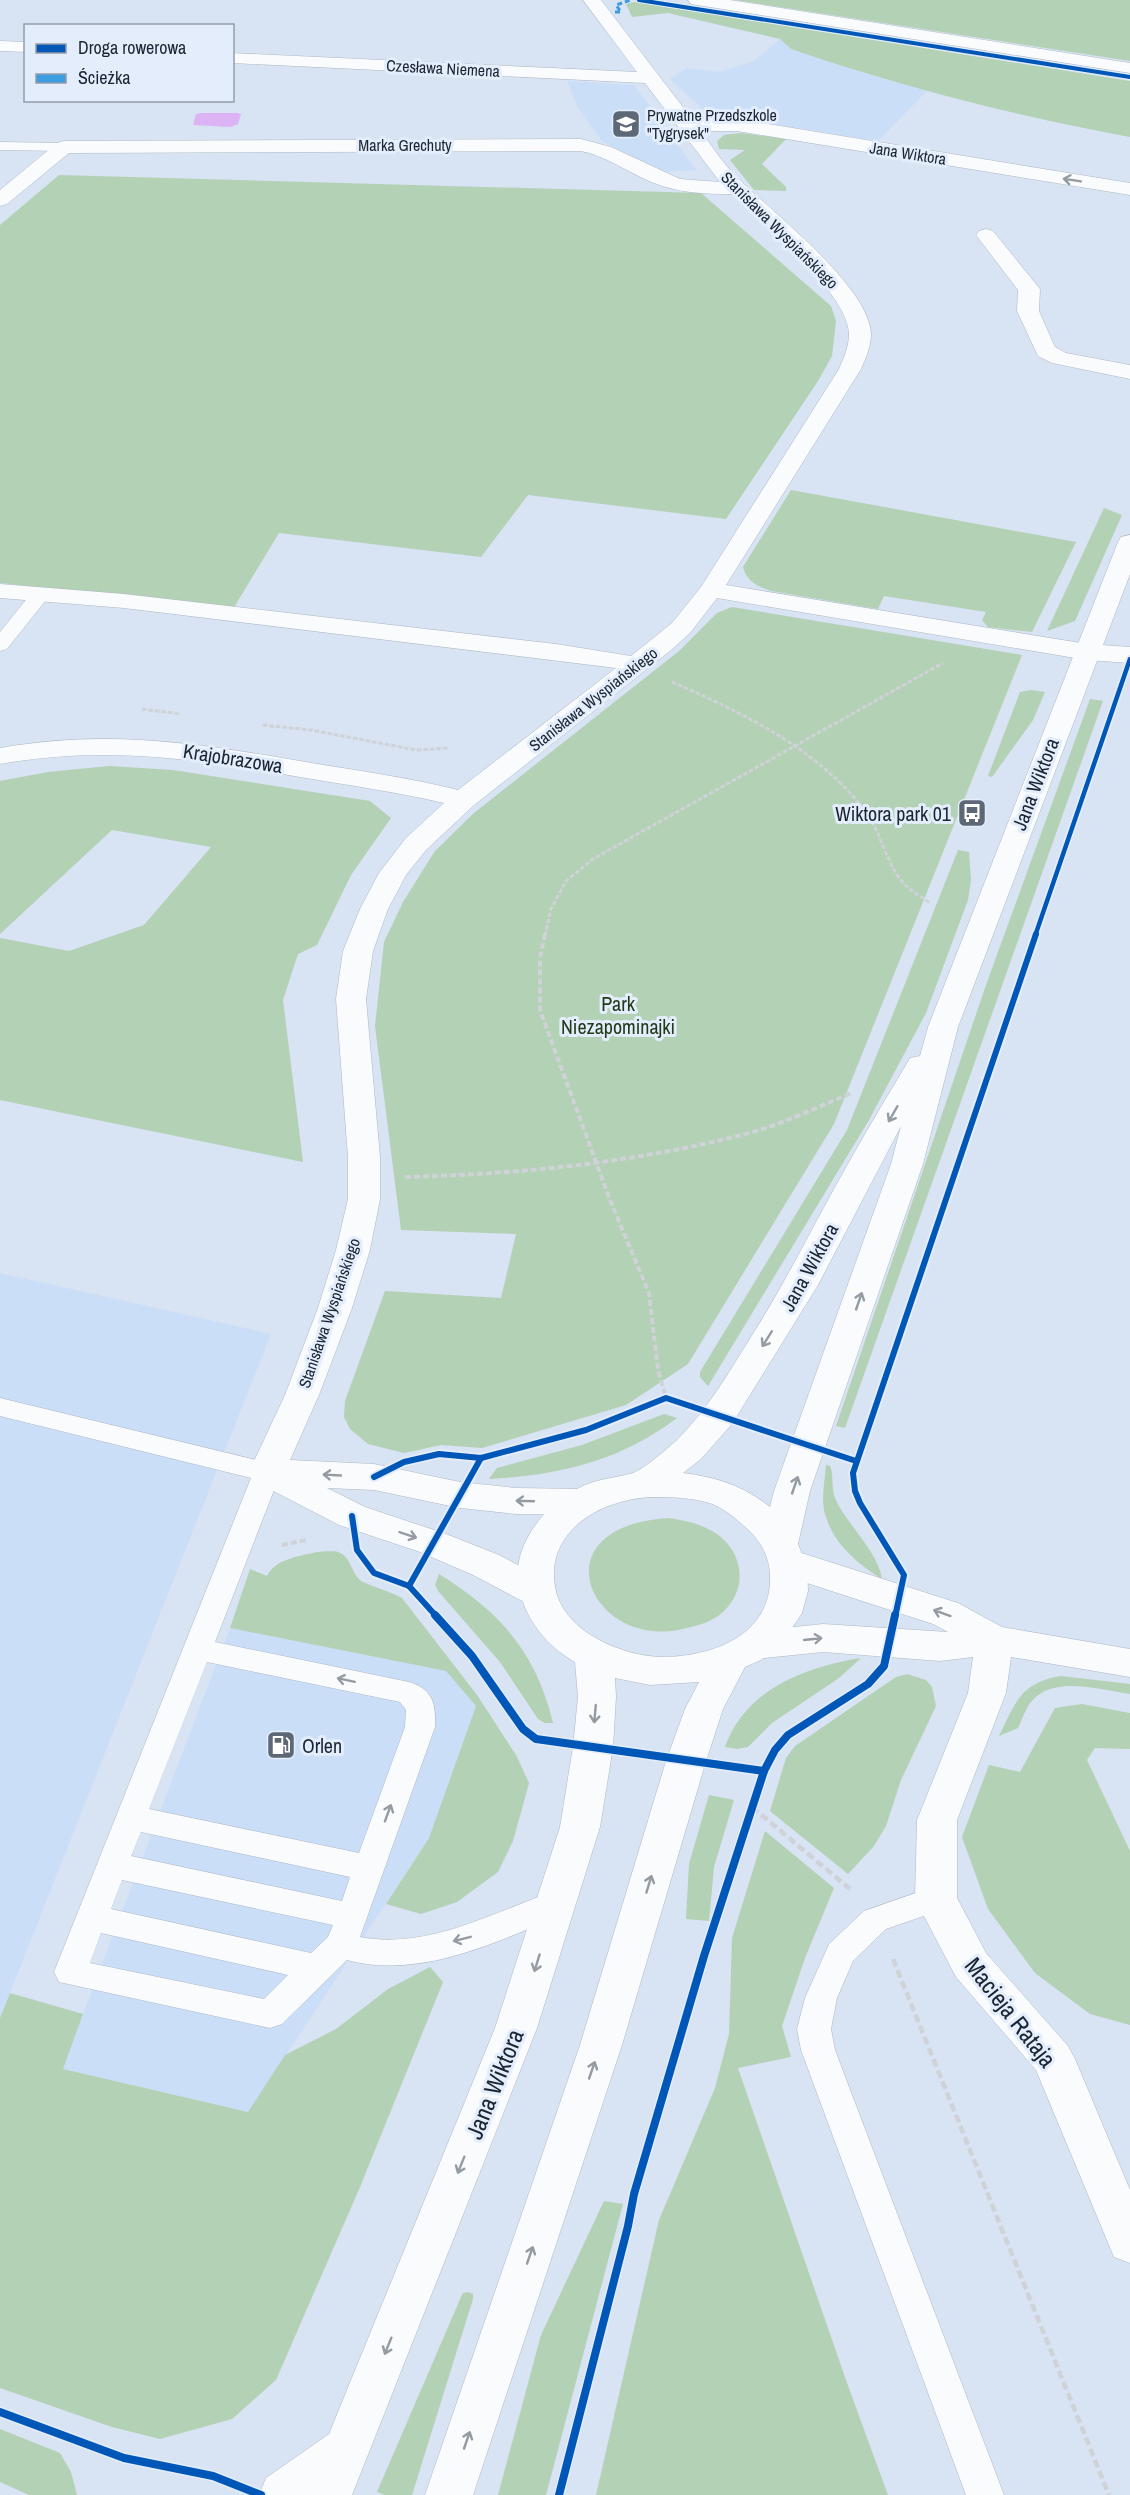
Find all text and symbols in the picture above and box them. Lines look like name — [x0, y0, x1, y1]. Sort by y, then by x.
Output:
legend — [24, 24, 234, 102]
text: Droga rowerowa — [78, 35, 186, 60]
street label: Czesława Niemena — [386, 54, 501, 82]
text: Ścieżka — [78, 65, 131, 90]
place label: Prywatne Przedszkole "Tygrysek" — [647, 104, 777, 144]
school or university icon: Prywatne Przedszkole "Tygrysek" — [610, 108, 642, 140]
street label: Marka Grechuty — [358, 134, 452, 156]
street label: Jana Wiktora — [868, 136, 949, 170]
street label: Stanisława Wyspiańskiego — [717, 167, 843, 293]
one-way arrow — [1063, 174, 1083, 185]
street label: Stanisława Wyspiańskiego — [524, 642, 662, 756]
street label: Jana Wiktora — [1005, 734, 1065, 834]
street label: Krajobrazowa — [181, 737, 285, 779]
bus stop icon: Wiktora park 01 — [956, 797, 988, 829]
place label: Wiktora park 01 — [835, 800, 951, 827]
park label: Park Niezapominajki — [561, 990, 675, 1040]
one-way arrow — [886, 1105, 898, 1122]
street label: Jana Wiktora — [774, 1218, 844, 1316]
street label: Stanisława Wyspiańskiego — [293, 1235, 365, 1391]
one-way arrow — [854, 1292, 865, 1311]
one-way arrow — [761, 1330, 773, 1347]
one-way arrow — [323, 1470, 343, 1481]
one-way arrow — [790, 1476, 801, 1495]
one-way arrow — [516, 1495, 536, 1506]
one-way arrow — [398, 1530, 417, 1541]
one-way arrow — [933, 1607, 952, 1618]
one-way arrow — [802, 1633, 822, 1644]
one-way arrow — [336, 1674, 356, 1685]
one-way arrow — [589, 1704, 600, 1724]
fuel station icon: Orlen — [265, 1729, 297, 1761]
place label: Orlen — [302, 1732, 342, 1759]
one-way arrow — [384, 1804, 395, 1823]
one-way arrow — [644, 1875, 655, 1894]
one-way arrow — [452, 1934, 471, 1946]
street label: Macieja Rataja — [958, 1950, 1064, 2074]
one-way arrow — [531, 1953, 542, 1972]
street label: Jana Wiktora — [457, 2024, 531, 2144]
one-way arrow — [587, 2061, 598, 2080]
one-way arrow — [455, 2155, 466, 2174]
one-way arrow — [525, 2246, 536, 2265]
one-way arrow — [382, 2336, 393, 2355]
one-way arrow — [463, 2431, 474, 2450]

